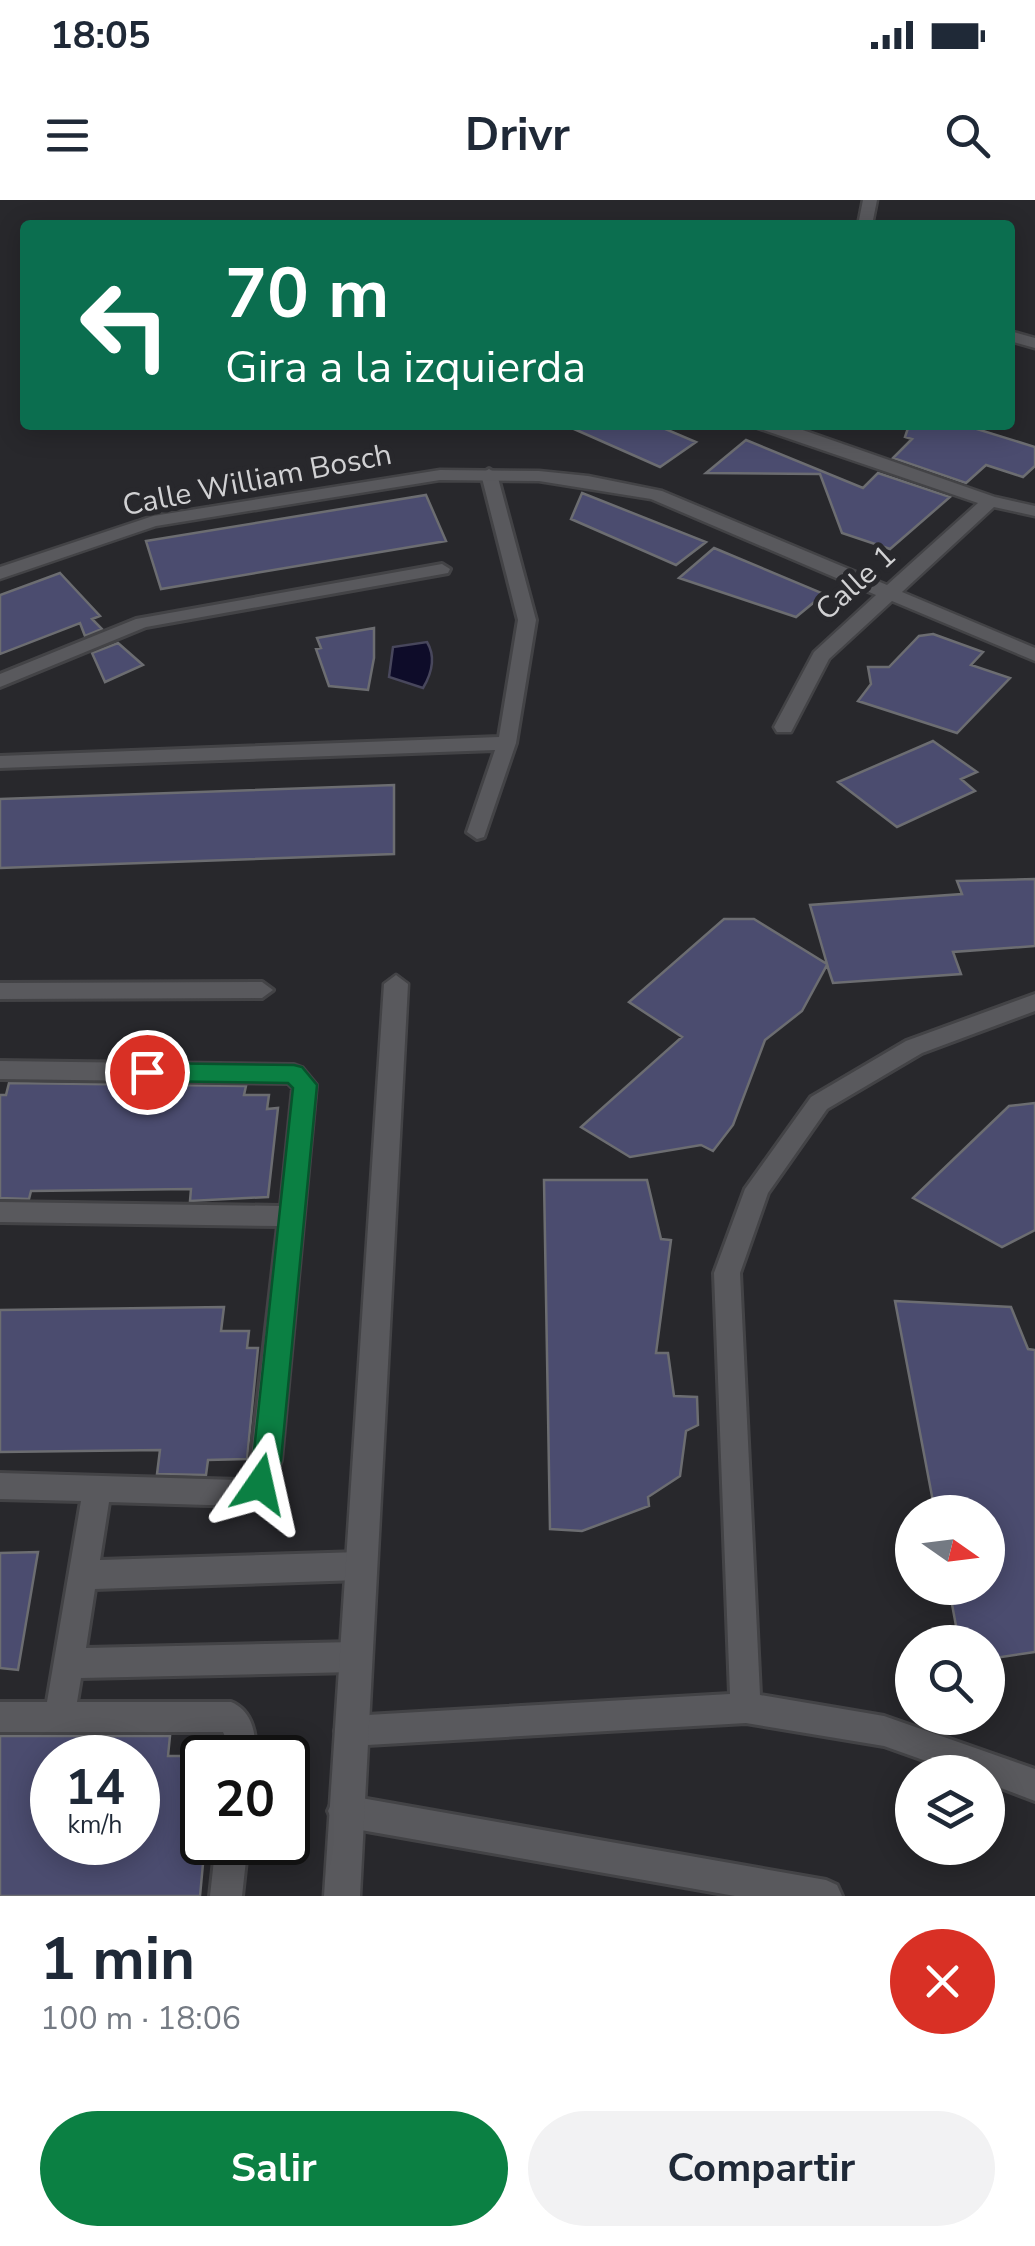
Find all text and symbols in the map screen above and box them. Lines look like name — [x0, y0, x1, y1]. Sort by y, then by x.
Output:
text: 18:05 — [50, 10, 151, 61]
text: Drivr — [465, 105, 570, 166]
icon: menu — [40, 108, 95, 163]
icon: search — [940, 108, 995, 163]
text: 70 m — [225, 246, 389, 342]
icon: left — [60, 260, 190, 390]
text: Gira a la izquierda — [225, 337, 586, 398]
street label: Calle William Bosch — [119, 434, 395, 526]
street label: Calle 1 — [807, 536, 905, 630]
pin — [105, 1030, 190, 1115]
icon: arrive — [120, 1045, 175, 1100]
position arrow — [208, 1432, 312, 1536]
north arrow — [895, 1495, 1005, 1605]
map controls — [895, 1495, 1005, 1865]
button: search — [895, 1625, 1005, 1735]
speed limit sign: 20 — [180, 1735, 310, 1865]
text: 14 — [65, 1753, 125, 1822]
button: layers — [895, 1755, 1005, 1865]
text: km/h — [67, 1808, 123, 1842]
text: 1 min — [40, 1918, 195, 2000]
button: close — [890, 1929, 995, 2034]
text: 100 m · 18:06 — [40, 1997, 241, 2040]
button: Salir — [40, 2111, 508, 2226]
button: Compartir — [528, 2111, 995, 2226]

